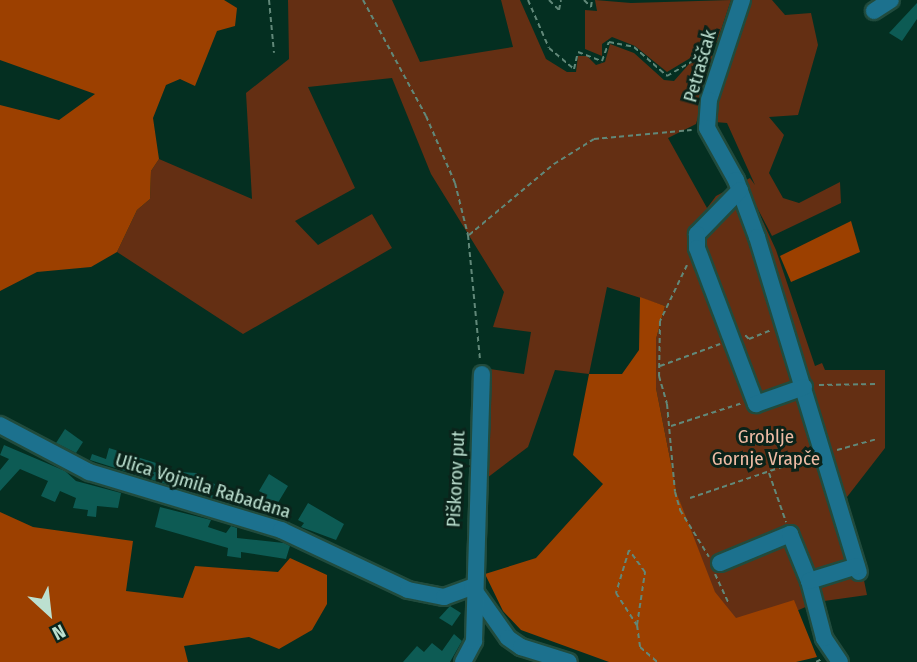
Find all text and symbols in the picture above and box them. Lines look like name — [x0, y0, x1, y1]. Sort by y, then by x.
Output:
street label: Petraščak — [679, 27, 721, 105]
park label: Groblje Gornje Vrapče — [712, 426, 820, 470]
street label: Piškorov put — [442, 430, 470, 528]
street label: Ulica Vojmila Rabadana — [112, 448, 294, 524]
north arrow — [14, 578, 84, 648]
text: N — [48, 619, 69, 645]

